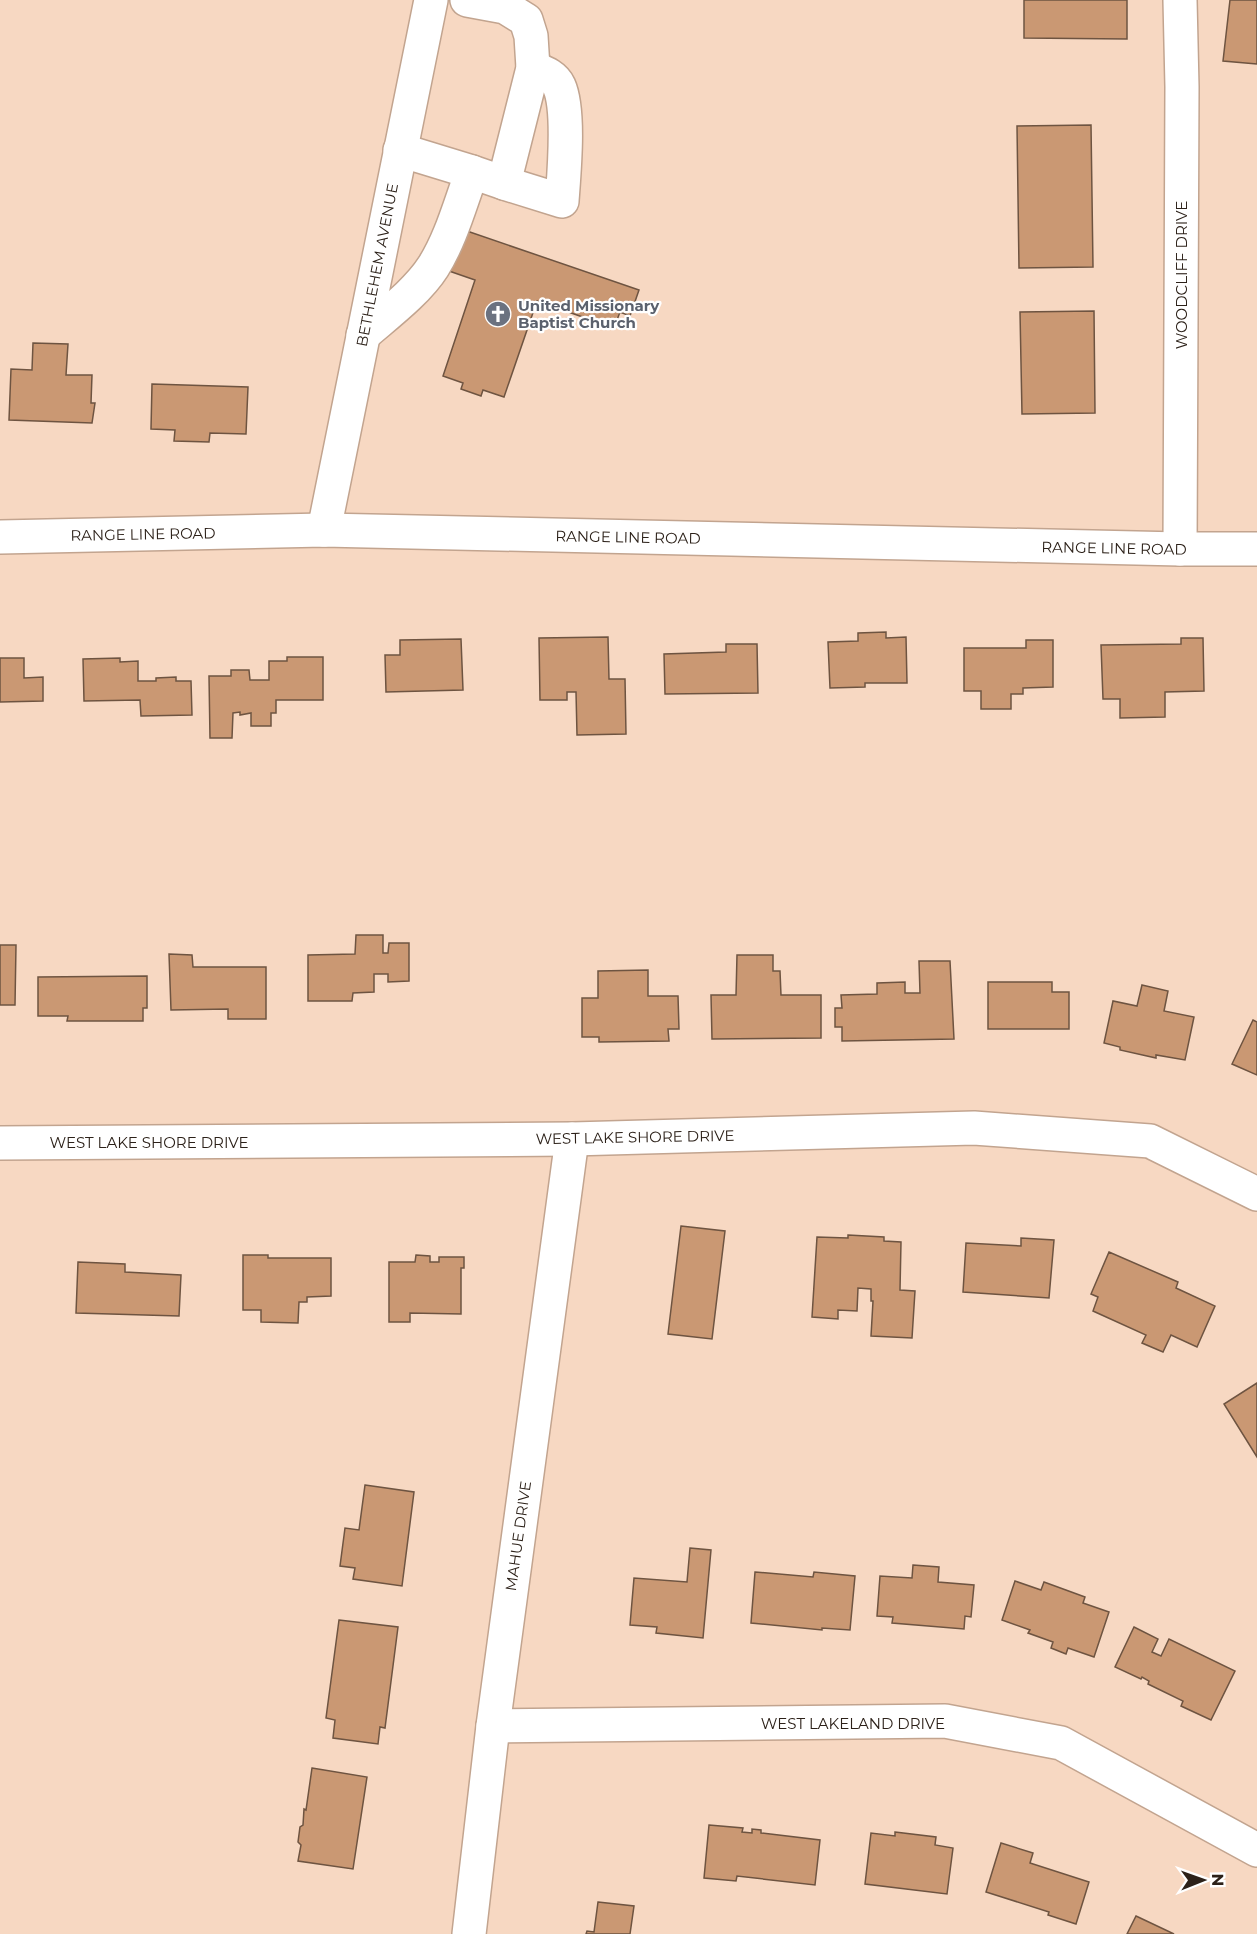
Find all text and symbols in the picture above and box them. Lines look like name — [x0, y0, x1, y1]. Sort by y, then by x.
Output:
street label: BETHLEHEM AVENUE — [352, 182, 402, 348]
street label: WOODCLIFF DRIVE — [1172, 201, 1191, 349]
place label: United Missionary Baptist Church — [518, 296, 660, 332]
church icon: United Missionary Baptist Church — [483, 299, 513, 329]
street label: RANGE LINE ROAD — [70, 523, 216, 545]
street label: RANGE LINE ROAD — [555, 526, 701, 548]
street label: RANGE LINE ROAD — [1041, 537, 1187, 559]
street label: WEST LAKE SHORE DRIVE — [535, 1126, 735, 1148]
street label: WEST LAKE SHORE DRIVE — [50, 1133, 248, 1152]
street label: MAHUE DRIVE — [501, 1480, 535, 1592]
street label: WEST LAKELAND DRIVE — [761, 1714, 945, 1733]
north arrow — [1173, 1850, 1233, 1910]
text: N — [1208, 1873, 1227, 1886]

